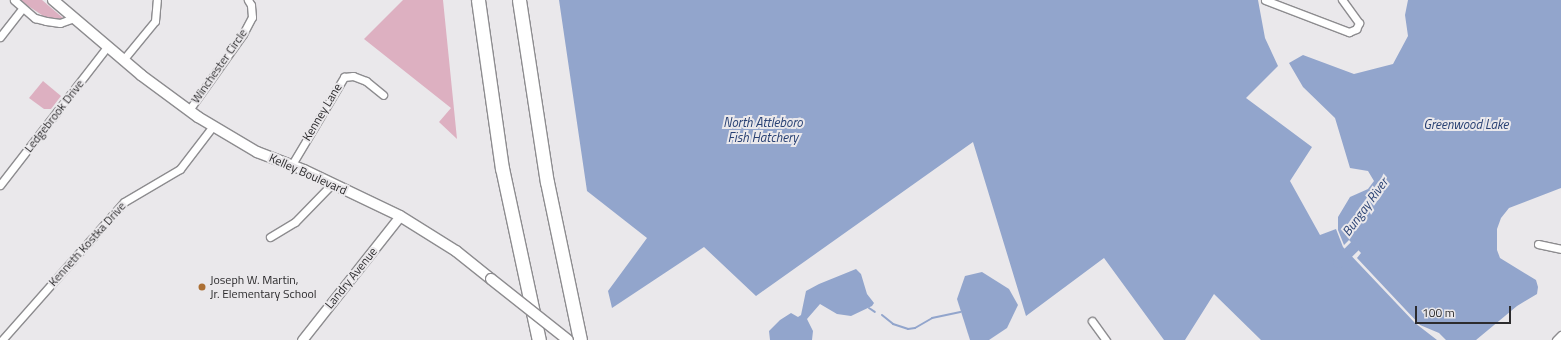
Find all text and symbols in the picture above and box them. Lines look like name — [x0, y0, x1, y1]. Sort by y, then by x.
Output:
street label: Winchester Circle — [188, 26, 250, 106]
street label: Ledgebrook Drive — [21, 77, 87, 155]
street label: Kenney Lane — [299, 81, 345, 143]
water label: North Attleboro Fish Hatchery — [723, 115, 803, 146]
water label: Greenwood Lake — [1424, 116, 1508, 132]
street label: Kelley Boulevard — [267, 150, 349, 198]
water label: Bungay River — [1339, 175, 1391, 239]
street label: Kenneth Kostka Drive — [45, 199, 129, 289]
street label: Landry Avenue — [322, 244, 380, 312]
place label: Joseph W. Martin, Jr. Elementary School — [210, 273, 317, 301]
marker: Joseph W. Martin, Jr. Elementary School — [197, 282, 207, 292]
scale bar — [1417, 298, 1513, 324]
text: 100 m — [1422, 303, 1455, 322]

